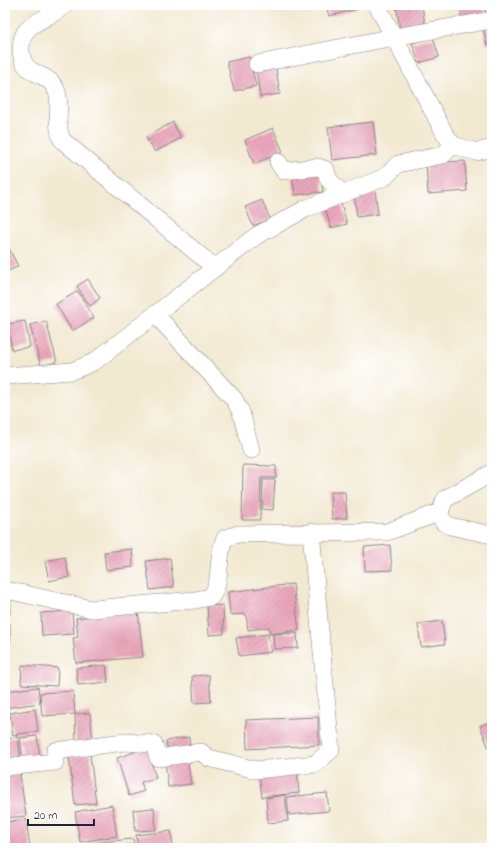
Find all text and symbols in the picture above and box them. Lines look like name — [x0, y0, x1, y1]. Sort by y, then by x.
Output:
scale bar — [28, 801, 94, 827]
text: 20 m — [34, 807, 57, 825]

